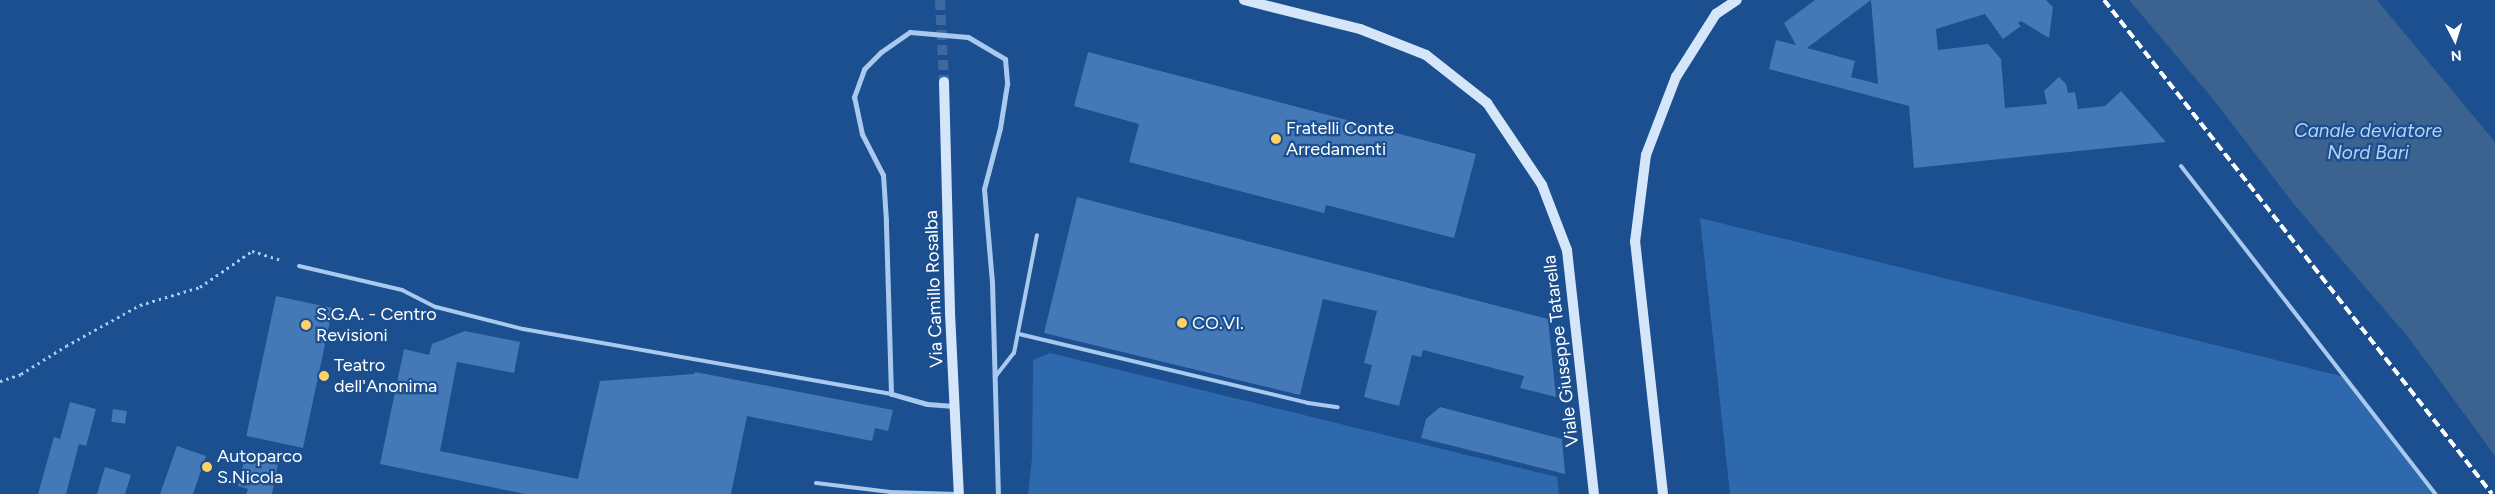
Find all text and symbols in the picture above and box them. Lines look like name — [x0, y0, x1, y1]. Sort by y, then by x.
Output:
north arrow — [2430, 15, 2480, 65]
text: N — [2450, 47, 2462, 64]
place label: Fratelli Conte Arredamenti — [1286, 118, 1394, 160]
water label: Canale deviatore Nord Bari — [2294, 120, 2442, 164]
marker: Fratelli Conte Arredamenti — [1270, 133, 1282, 145]
street label: Via Camillo Rosalba — [920, 210, 948, 368]
street label: Viale Giuseppe Tatarella — [1539, 254, 1583, 448]
place label: S.G.A. - Centro Revisioni — [316, 304, 437, 346]
place label: CO.VI. — [1192, 312, 1244, 334]
marker: CO.VI. — [1176, 317, 1188, 329]
marker: S.G.A. - Centro Revisioni — [300, 319, 312, 331]
place label: Teatro dell'Anonima — [334, 355, 437, 398]
marker: Teatro dell'Anonima — [318, 370, 330, 382]
place label: Autoparco S.Nicola — [217, 446, 303, 488]
marker: Autoparco S.Nicola — [201, 461, 213, 473]

